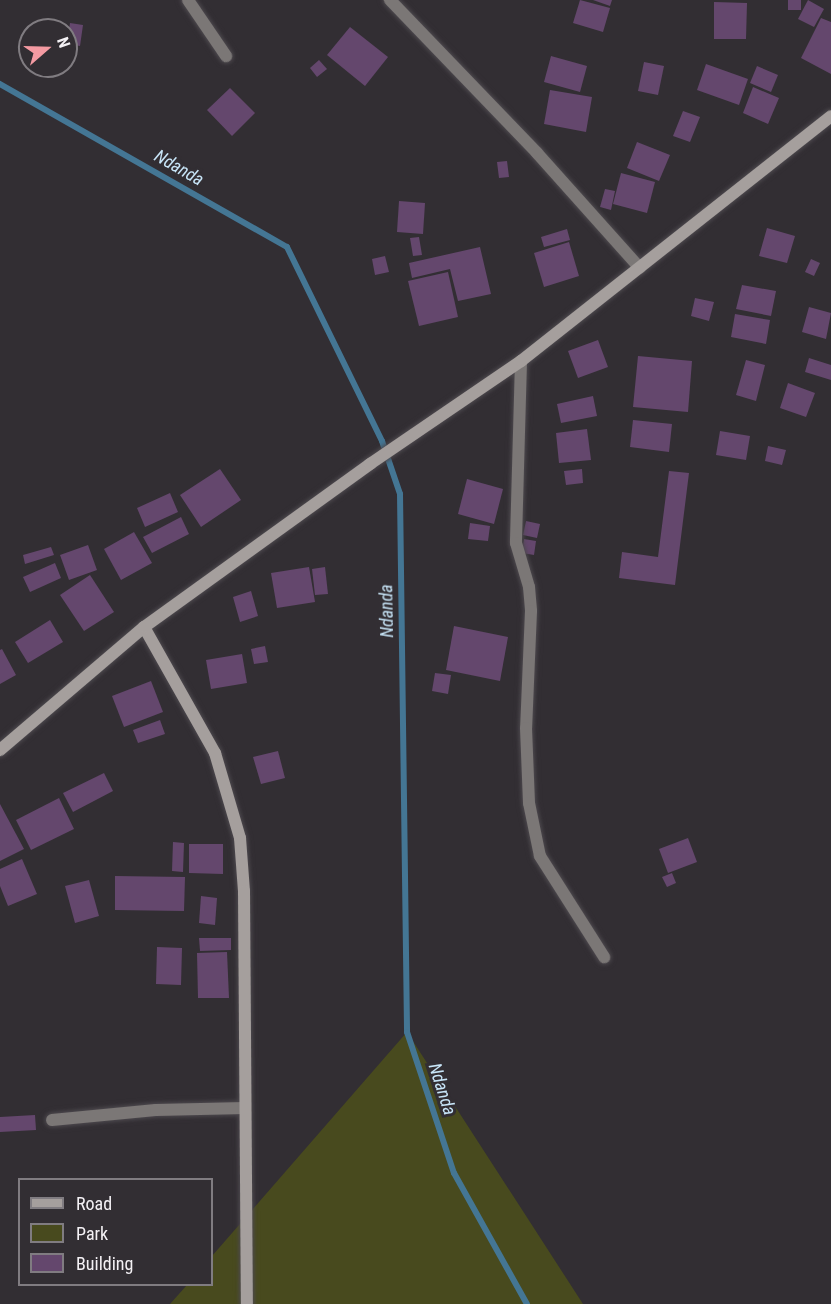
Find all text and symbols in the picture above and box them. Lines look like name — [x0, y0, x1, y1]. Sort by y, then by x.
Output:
north arrow — [18, 18, 78, 78]
text: N — [53, 34, 74, 50]
water label: Ndanda — [151, 145, 207, 191]
water label: Ndanda — [376, 584, 398, 638]
water label: Ndanda — [423, 1060, 461, 1118]
legend — [18, 1178, 213, 1286]
text: Road — [76, 1193, 112, 1214]
text: Park — [76, 1223, 108, 1244]
text: Building — [76, 1253, 133, 1274]

